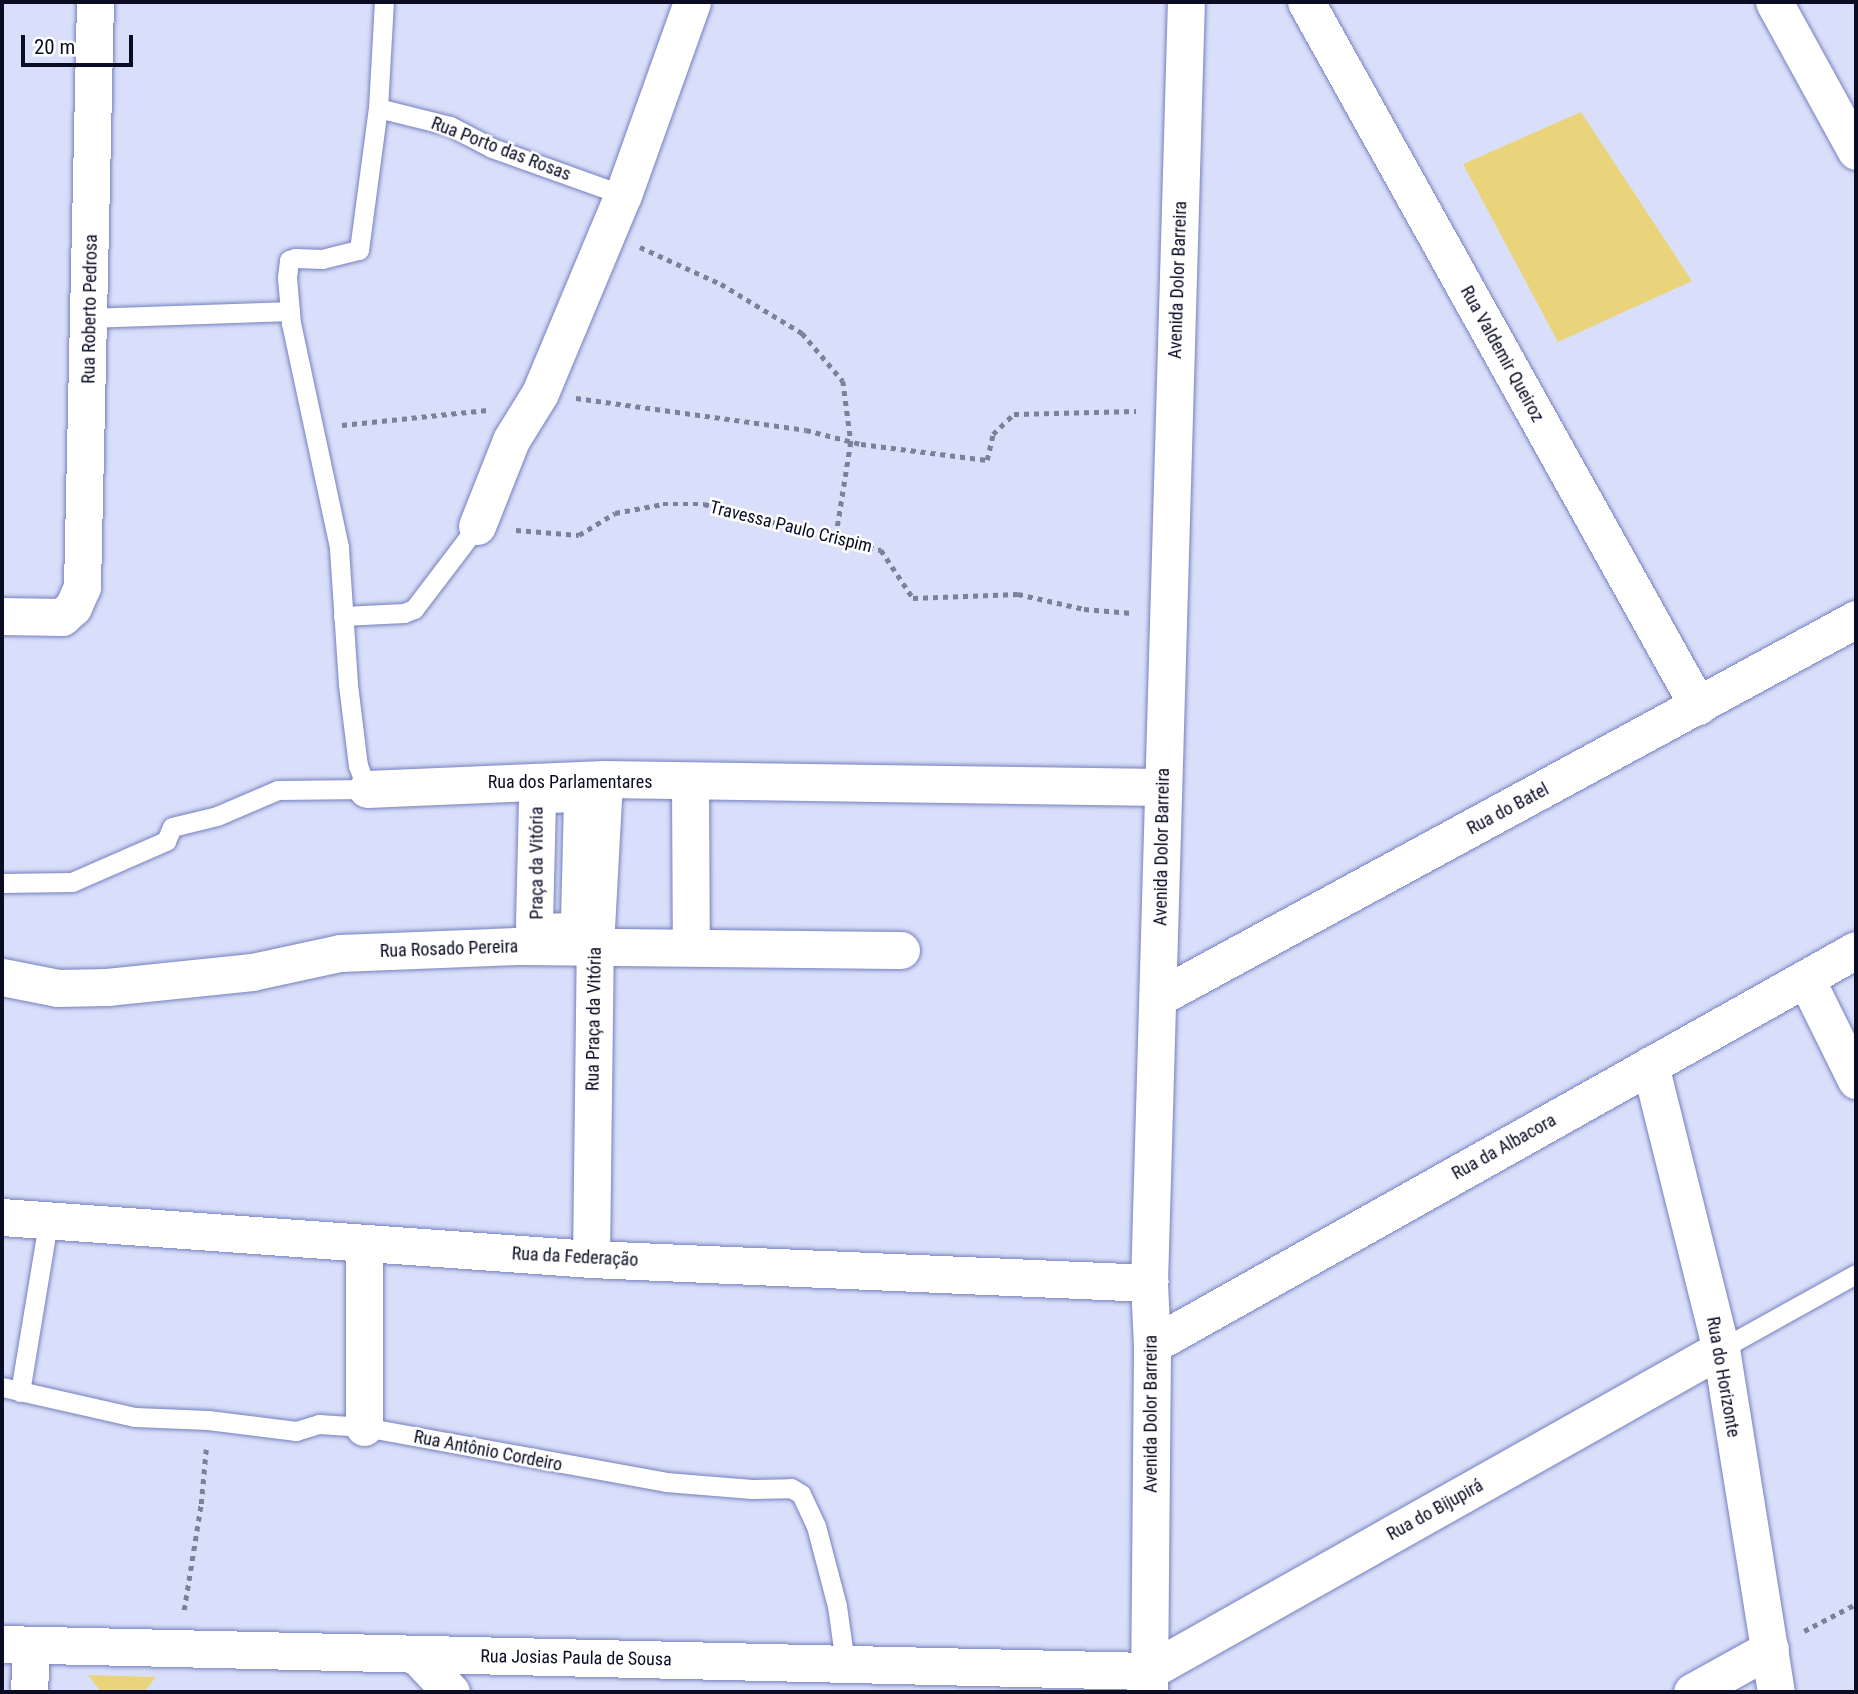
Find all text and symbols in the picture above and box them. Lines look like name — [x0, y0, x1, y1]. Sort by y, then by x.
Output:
scale bar — [24, 21, 136, 65]
text: 20 m — [34, 35, 75, 59]
street label: Rua Porto das Rosas — [428, 112, 574, 186]
street label: Avenida Dolor Barreira — [1164, 201, 1192, 359]
street label: Rua Roberto Pedrosa — [78, 234, 102, 384]
street label: Rua Valdemir Queiroz — [1456, 282, 1548, 426]
street label: Travessa Paulo Crispim — [708, 496, 874, 558]
street label: Avenida Dolor Barreira — [1150, 768, 1174, 926]
street label: Rua dos Parlamentares — [488, 771, 652, 793]
street label: Rua do Batel — [1463, 778, 1553, 840]
street label: Praça da Vitória — [526, 806, 548, 920]
street label: Rua Rosado Pereira — [379, 936, 519, 962]
street label: Rua Praça da Vitória — [582, 947, 606, 1091]
street label: Rua da Albacora — [1448, 1109, 1560, 1185]
street label: Rua da Federação — [511, 1243, 639, 1271]
street label: Rua do Horizonte — [1702, 1315, 1744, 1439]
street label: Avenida Dolor Barreira — [1140, 1335, 1162, 1493]
street label: Rua Antônio Cordeiro — [412, 1426, 564, 1476]
street label: Rua do Bijupirá — [1383, 1475, 1487, 1545]
street label: Rua Josias Paula de Sousa — [480, 1646, 672, 1670]

